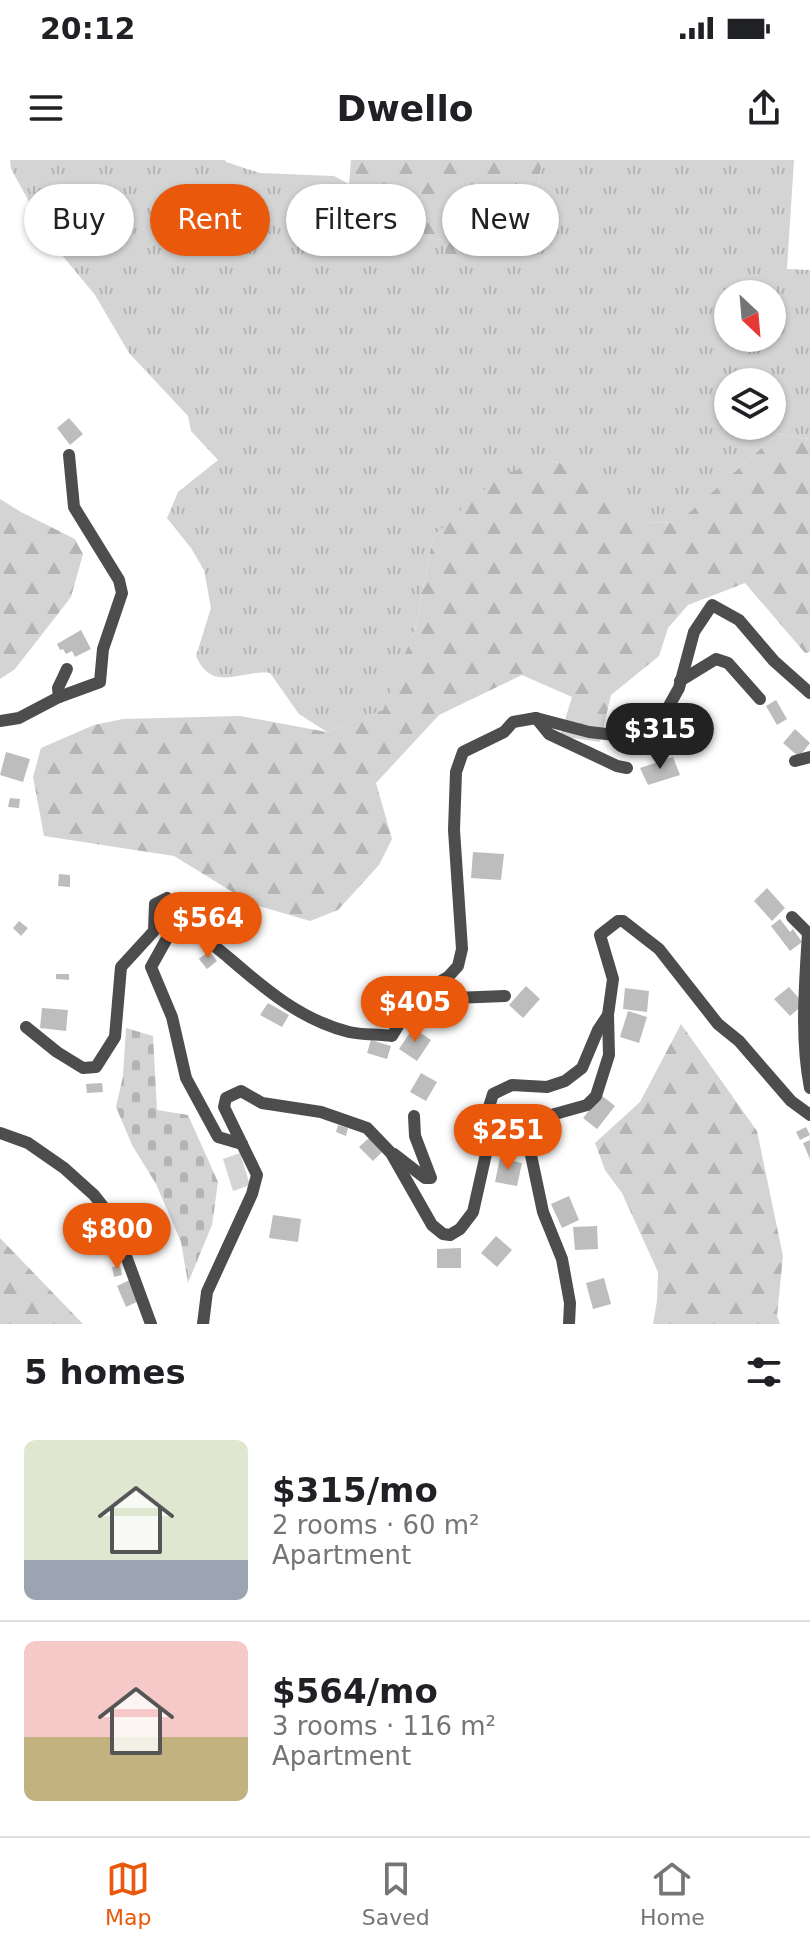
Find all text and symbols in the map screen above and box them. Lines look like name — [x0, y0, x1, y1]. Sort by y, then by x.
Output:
text: 20:12 — [40, 11, 136, 46]
icon: menu — [24, 86, 68, 130]
icon: share — [742, 86, 786, 130]
text: Dwello — [337, 88, 473, 129]
chip: Buy — [24, 184, 134, 256]
chip: Rent — [150, 184, 270, 256]
chip: Filters — [286, 184, 426, 256]
chip: New — [442, 184, 559, 256]
north arrow — [714, 280, 786, 352]
map controls — [714, 280, 786, 440]
button: layers — [714, 368, 786, 440]
pin: $315 — [613, 703, 707, 771]
text: $315 — [624, 714, 696, 744]
pin: $564 — [161, 892, 255, 960]
text: $564 — [172, 903, 244, 933]
pin: $405 — [368, 976, 462, 1044]
text: $405 — [379, 987, 451, 1017]
pin: $251 — [461, 1104, 555, 1172]
text: $251 — [472, 1115, 544, 1145]
pin: $800 — [70, 1203, 164, 1271]
text: $800 — [81, 1214, 153, 1244]
icon: filters — [742, 1350, 786, 1394]
text: 5 homes — [24, 1352, 186, 1392]
text: $315/mo — [272, 1470, 438, 1510]
icon: home — [88, 1472, 184, 1568]
text: 2 rooms · 60 m² — [272, 1510, 480, 1540]
text: Apartment — [272, 1540, 411, 1570]
text: $564/mo — [272, 1671, 438, 1711]
icon: home — [88, 1673, 184, 1769]
text: 3 rooms · 116 m² — [272, 1711, 496, 1741]
text: Apartment — [272, 1741, 411, 1771]
tab: Map — [105, 1857, 152, 1930]
tab: Saved — [362, 1857, 430, 1930]
tab: Home — [640, 1857, 705, 1930]

